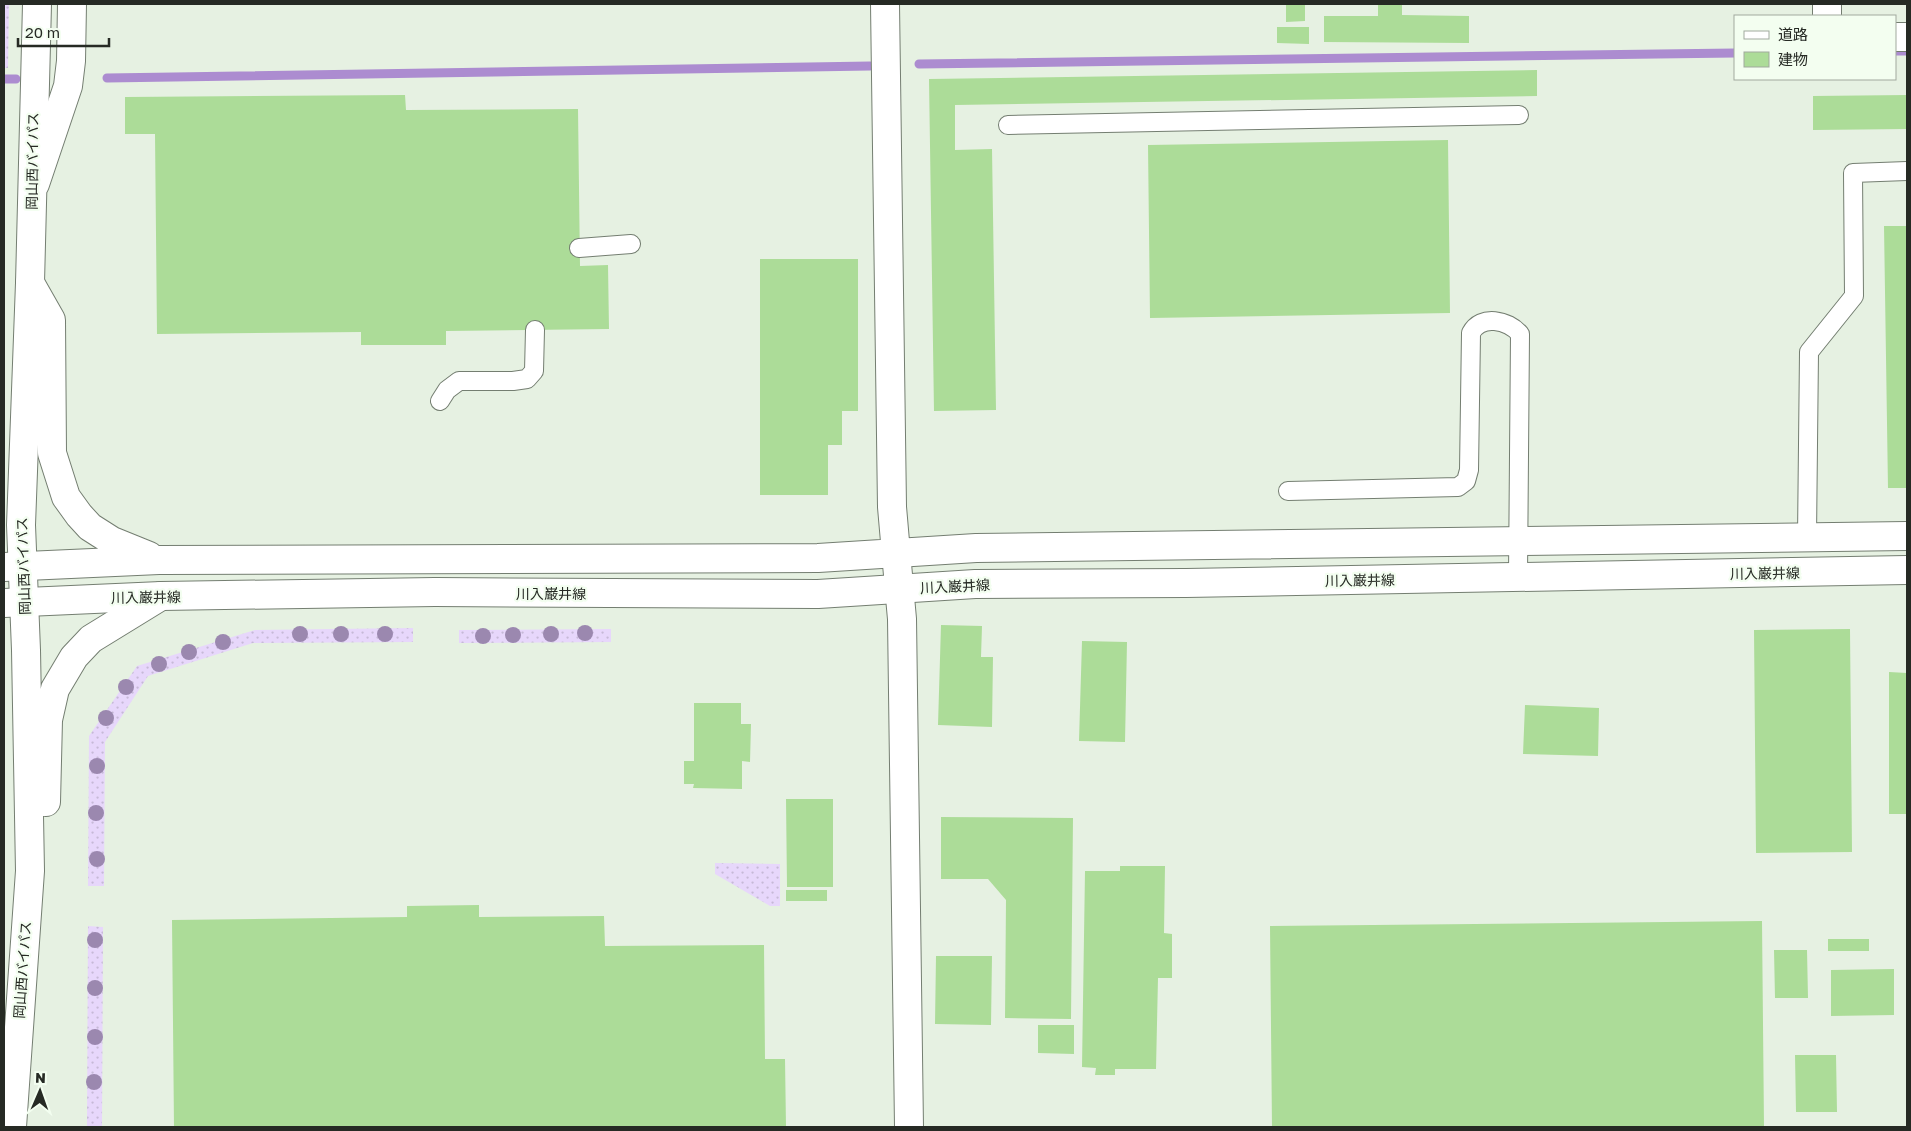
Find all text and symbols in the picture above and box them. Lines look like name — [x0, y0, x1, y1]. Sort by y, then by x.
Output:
scale bar — [18, 15, 109, 47]
legend — [1734, 15, 1896, 80]
text: 20 m — [25, 23, 60, 41]
text: 道路 — [1778, 25, 1808, 43]
text: 建物 — [1778, 50, 1808, 68]
street label: 岡山西バイパス — [23, 112, 41, 210]
street label: 岡山西バイパス — [13, 517, 33, 615]
street label: 川入巌井線 — [1730, 564, 1800, 582]
street label: 川入巌井線 — [1325, 571, 1395, 589]
street label: 川入巌井線 — [920, 576, 990, 596]
street label: 川入巌井線 — [516, 585, 586, 602]
street label: 川入巌井線 — [111, 588, 181, 606]
street label: 岡山西バイパス — [10, 921, 34, 1019]
north arrow — [15, 1066, 65, 1116]
text: N — [35, 1069, 46, 1086]

